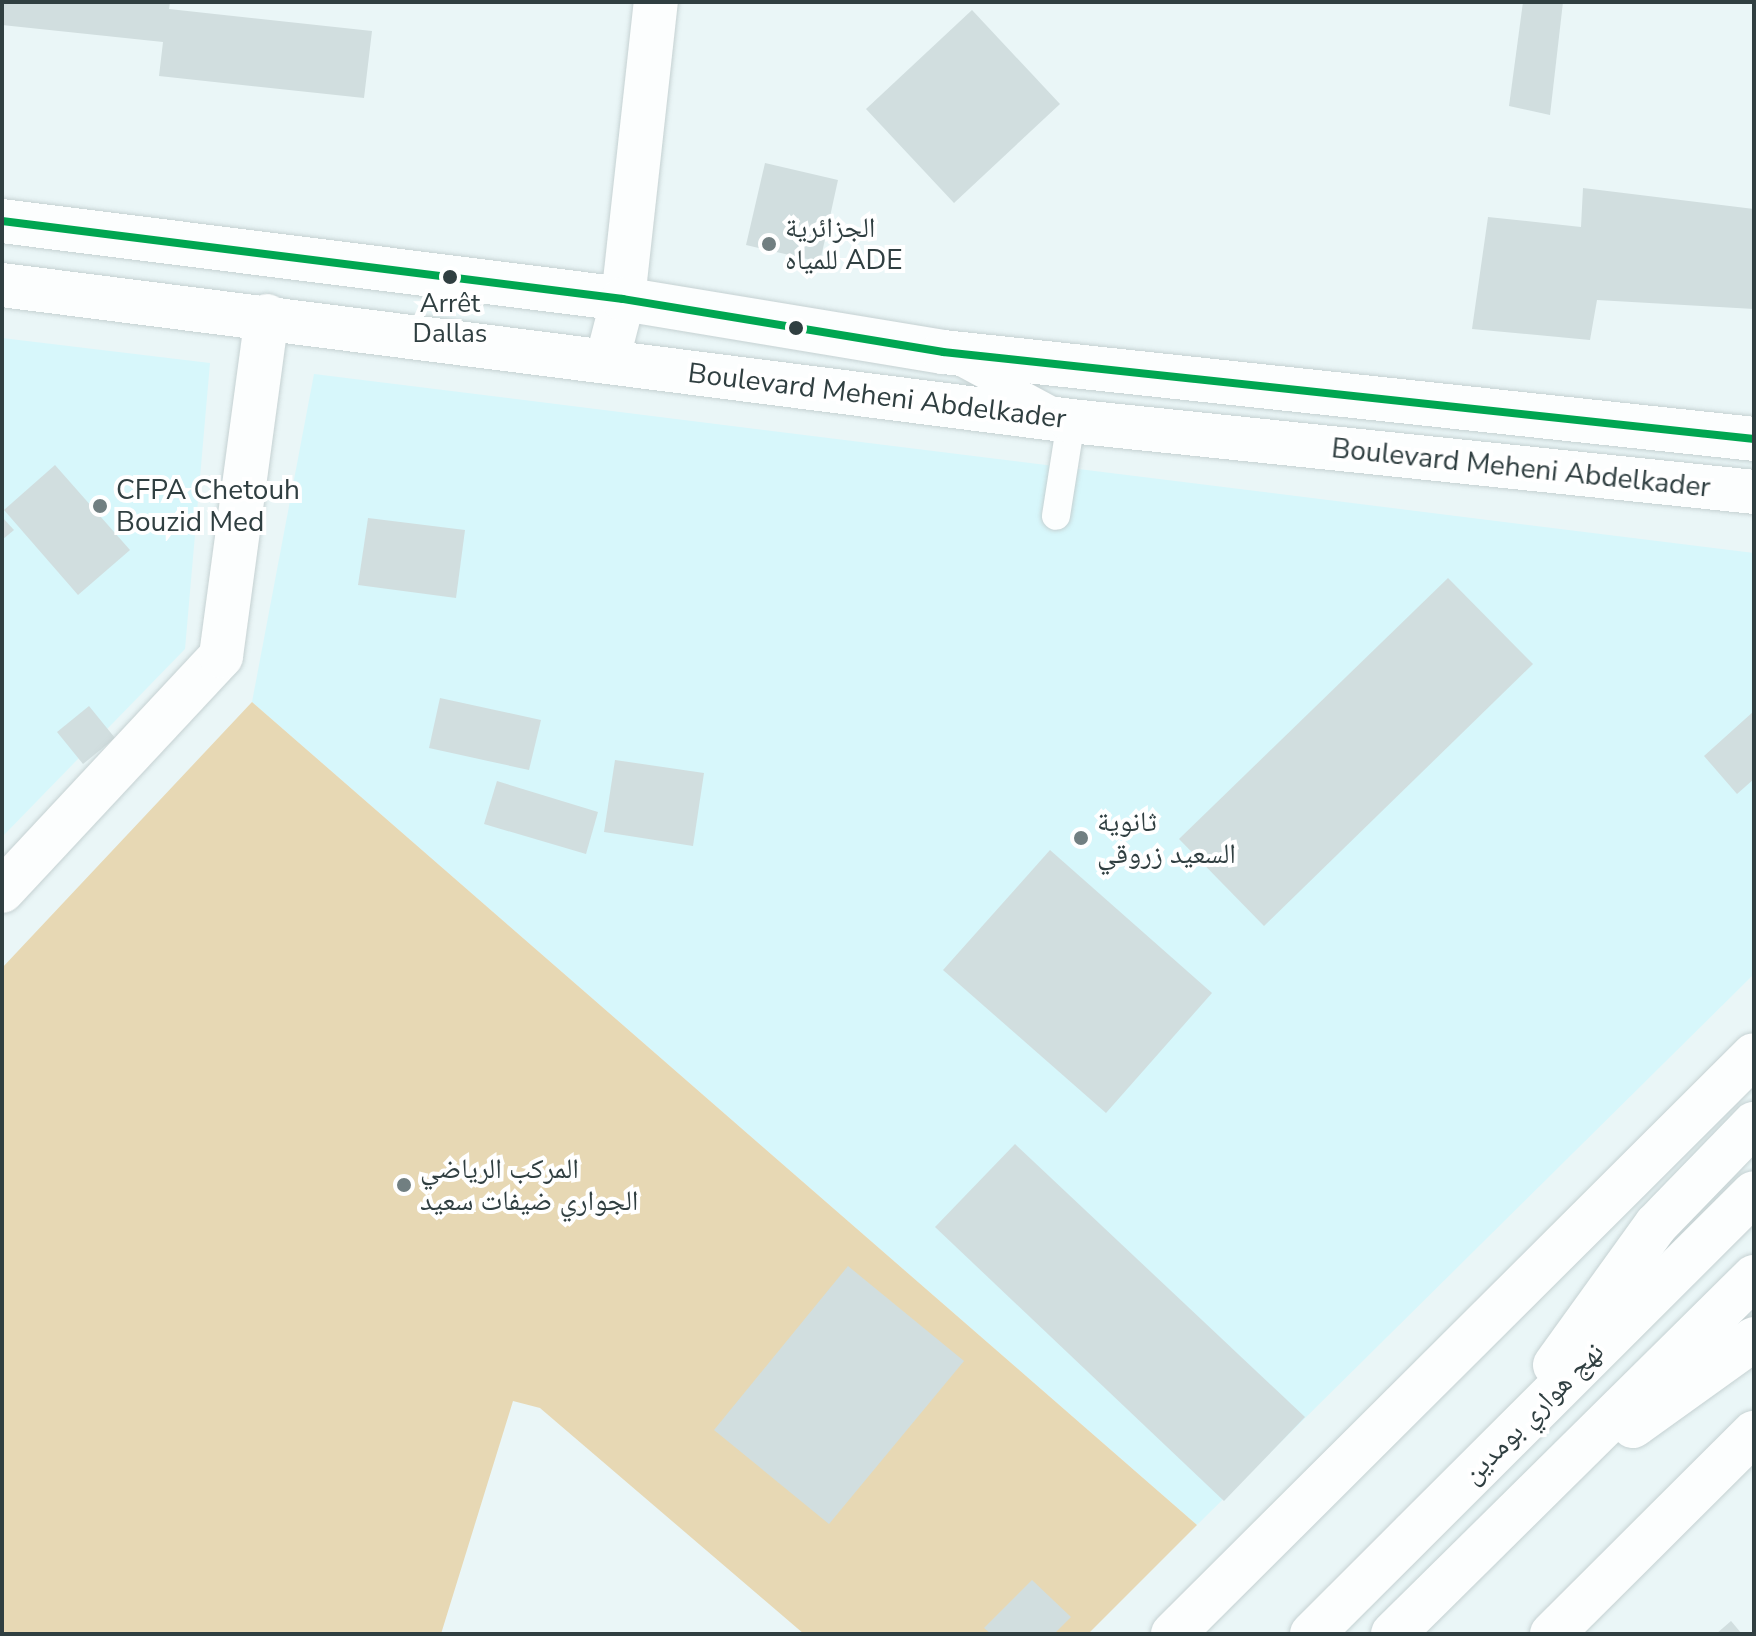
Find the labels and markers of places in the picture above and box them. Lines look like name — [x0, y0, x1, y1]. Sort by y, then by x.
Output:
place label: الجزائرية للمياه ADE — [785, 211, 903, 277]
marker: الجزائرية للمياه ADE — [760, 235, 778, 253]
marker: Arrêt Dallas — [442, 269, 458, 285]
place label: Arrêt Dallas — [413, 288, 487, 350]
unlabelled marker — [788, 320, 804, 336]
place label: CFPA Chetouh Bouzid Med — [116, 473, 300, 539]
marker: CFPA Chetouh Bouzid Med — [91, 497, 109, 515]
place label: ثانوية السعيد زروقي — [1097, 805, 1236, 871]
marker: ثانوية السعيد زروقي — [1072, 829, 1090, 847]
place label: المركب الرياضي الجواري ضيفات سعيد — [420, 1152, 639, 1218]
marker: المركب الرياضي الجواري ضيفات سعيد — [395, 1176, 413, 1194]

